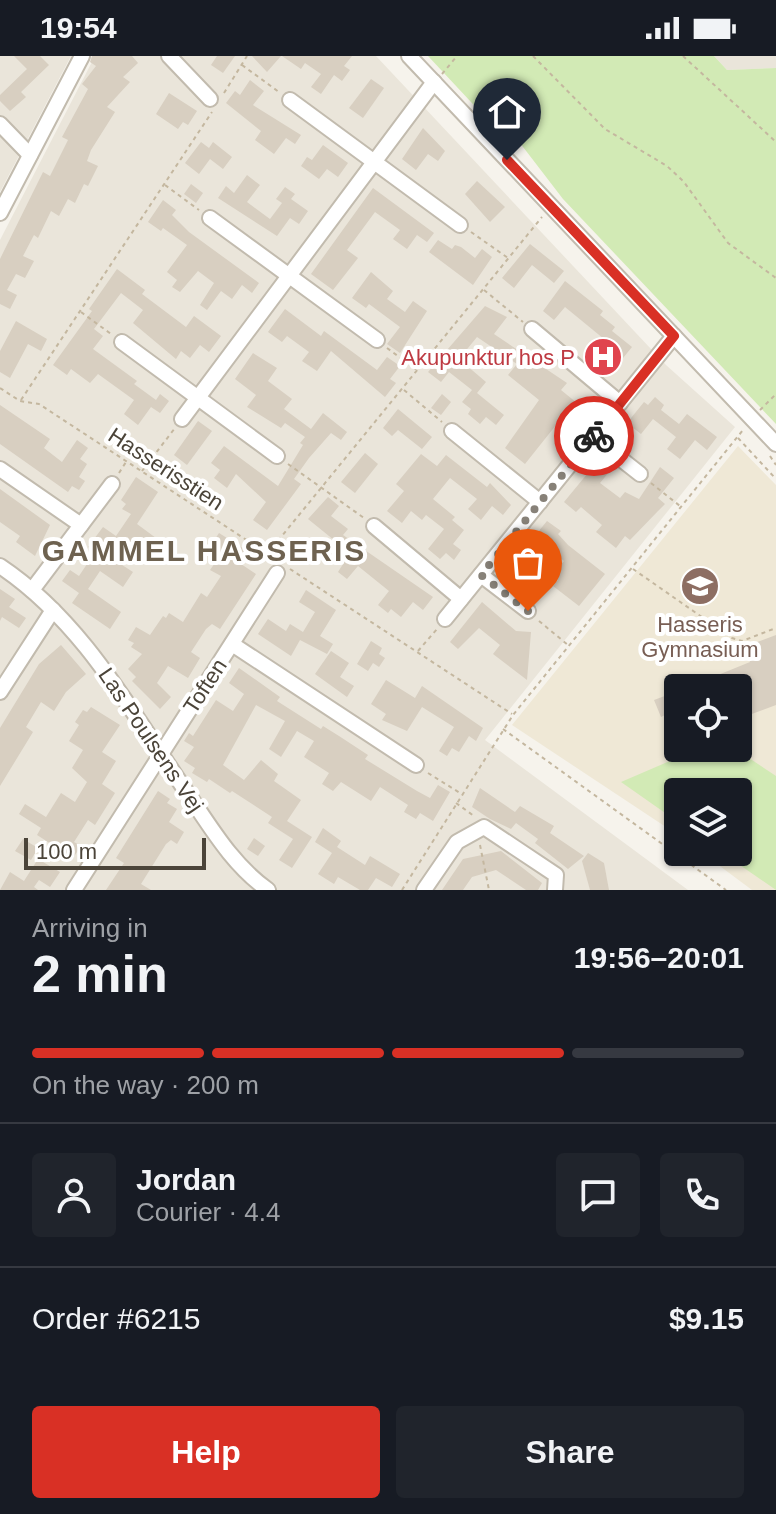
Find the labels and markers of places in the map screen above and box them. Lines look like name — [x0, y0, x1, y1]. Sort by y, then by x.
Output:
pin — [473, 78, 541, 160]
hospital icon: Akupunktur hos P — [582, 336, 624, 378]
place label: Akupunktur hos P — [401, 345, 575, 370]
pin — [494, 529, 562, 611]
school or university icon: Hasseris Gymnasium — [679, 565, 721, 607]
place label: Hasseris Gymnasium — [641, 612, 759, 662]

